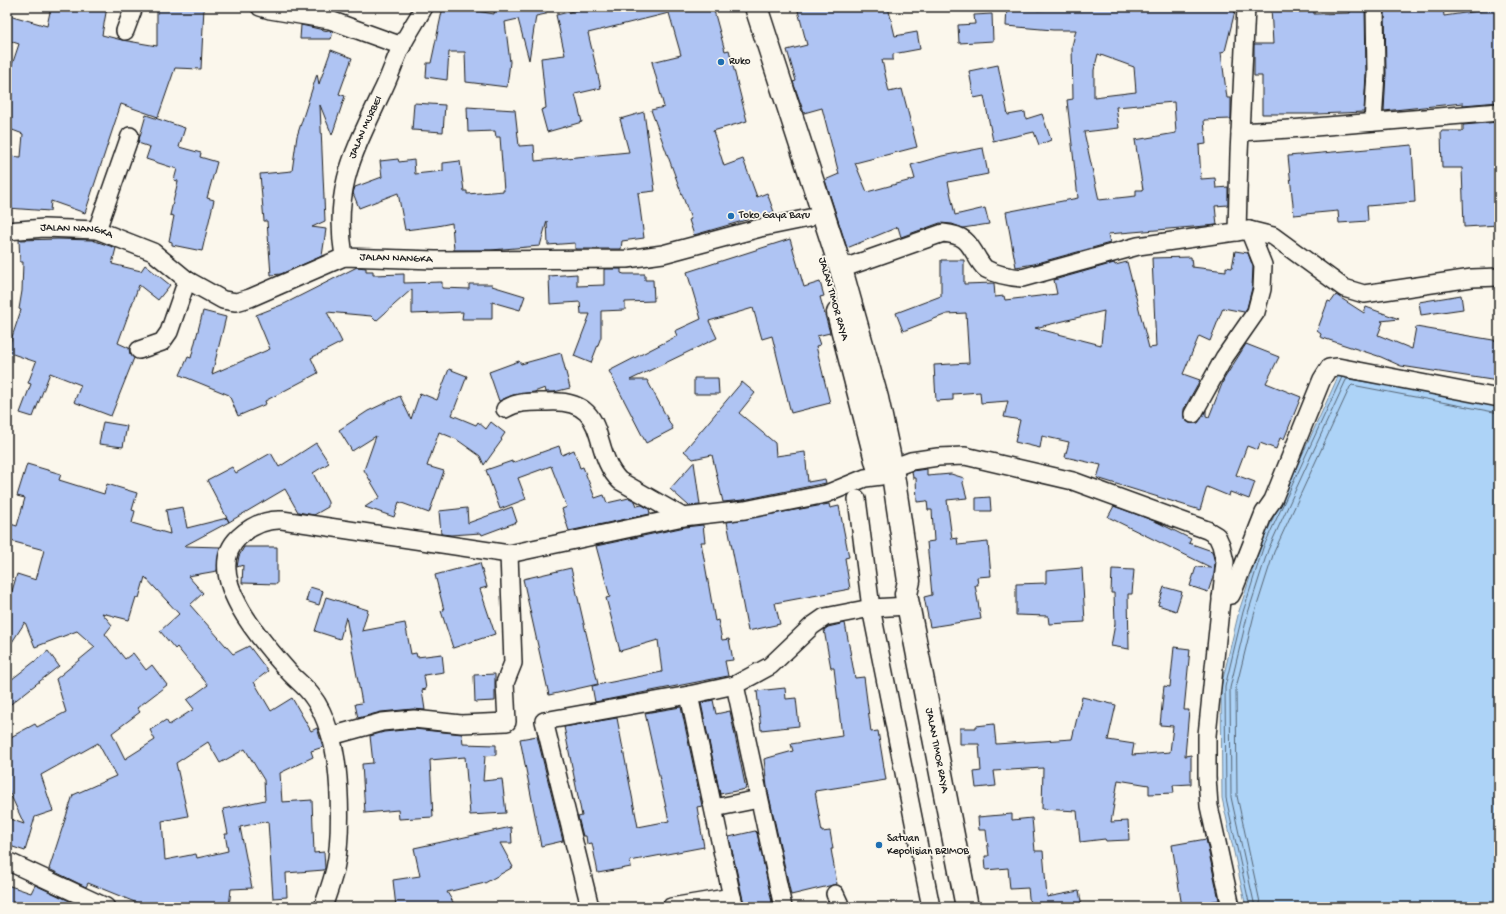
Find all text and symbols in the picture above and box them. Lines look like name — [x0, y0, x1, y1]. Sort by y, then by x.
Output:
place label: Ruko — [729, 56, 751, 68]
marker: Ruko — [716, 57, 726, 67]
street label: JALAN MURBEI — [347, 94, 385, 160]
place label: Toko Gaya Baru — [738, 210, 810, 222]
marker: Toko Gaya Baru — [726, 211, 736, 221]
street label: JALAN NANGKA — [40, 222, 115, 242]
street label: JALAN NANGKA — [359, 252, 433, 266]
street label: JALAN TIMOR RAYA — [815, 256, 851, 342]
street label: JALAN TIMOR RAYA — [922, 707, 951, 794]
place label: Satuan Kepolisian BRIMOB — [887, 833, 969, 858]
marker: Satuan Kepolisian BRIMOB — [874, 840, 884, 850]

